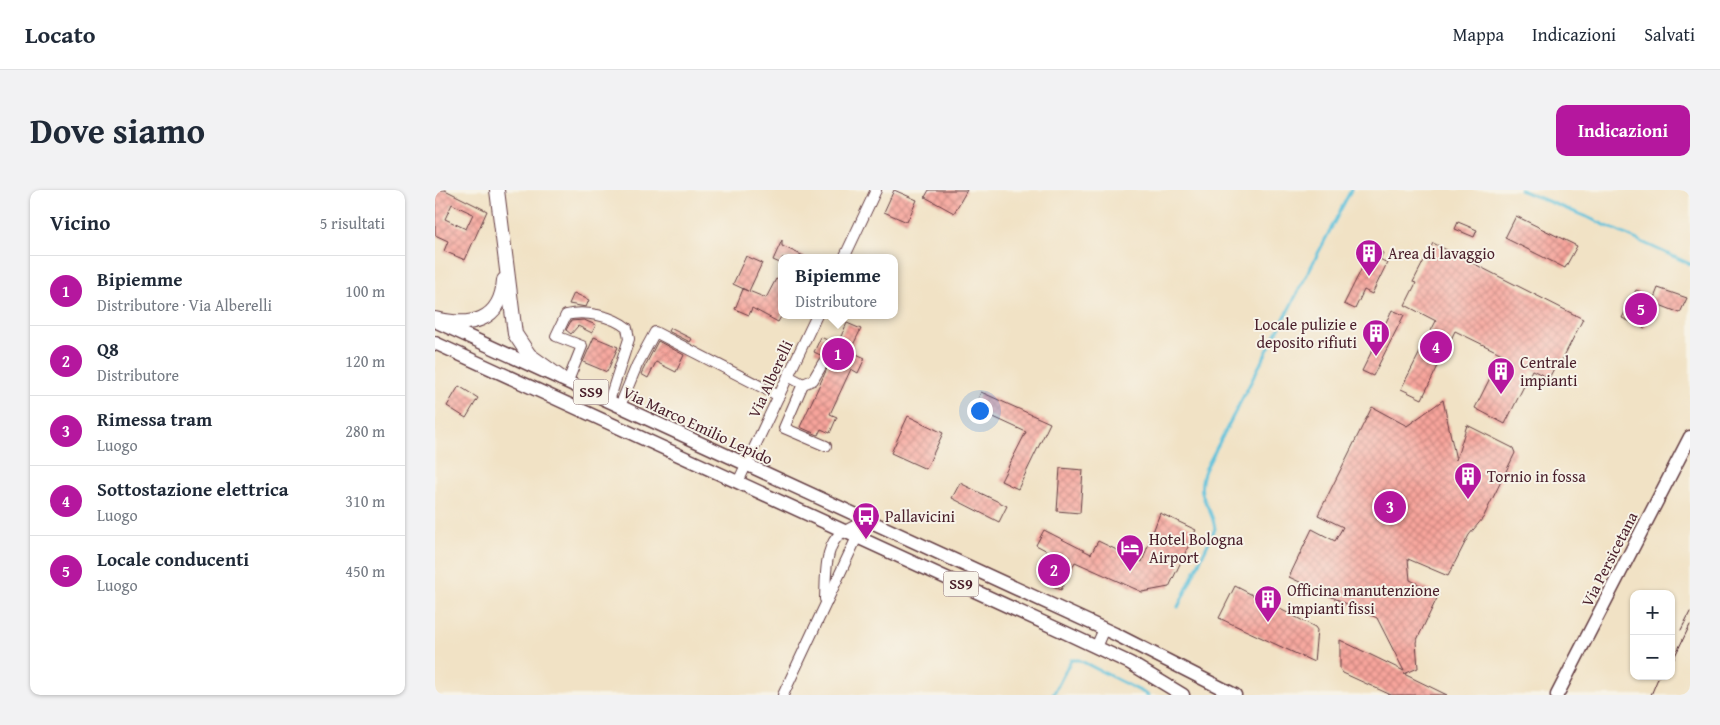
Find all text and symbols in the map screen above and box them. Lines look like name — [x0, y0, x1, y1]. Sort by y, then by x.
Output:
text: Locato — [25, 17, 96, 52]
text: Mappa — [1453, 21, 1504, 48]
text: Indicazioni — [1532, 21, 1616, 48]
text: Salvati — [1644, 21, 1695, 48]
text: Dove siamo — [30, 105, 205, 156]
button: Indicazioni — [1556, 105, 1690, 156]
text: Vicino — [50, 207, 110, 238]
text: 5 risultati — [320, 211, 385, 235]
building icon: Area di lavaggio — [1354, 238, 1384, 277]
place label: Area di lavaggio — [1388, 241, 1495, 265]
popup — [778, 254, 898, 319]
text: Bipiemme — [795, 261, 881, 289]
text: Bipiemme — [97, 265, 183, 293]
text: 1 — [62, 279, 70, 303]
text: 100 m — [345, 279, 385, 303]
text: Distributore — [795, 289, 877, 313]
pin: 5 — [1625, 290, 1657, 328]
text: Distributore · Via Alberelli — [97, 293, 272, 317]
place label: Locale pulizie e deposito rifiuti — [1255, 312, 1358, 354]
building icon: Locale pulizie e deposito rifiuti — [1361, 318, 1391, 357]
pin: 4 — [1420, 328, 1452, 366]
text: Q8 — [97, 335, 119, 363]
pin: 1 — [822, 335, 854, 373]
street label: Via Alberelli — [742, 336, 799, 422]
text: 2 — [62, 349, 70, 373]
text: 120 m — [345, 349, 385, 373]
place label: Centrale impianti — [1520, 350, 1578, 392]
building icon: Centrale impianti — [1486, 356, 1516, 395]
text: Distributore — [97, 363, 179, 387]
road number: SS9 — [573, 380, 609, 404]
street label: Via Marco Emilio Lepido — [619, 380, 777, 470]
your location — [967, 398, 993, 424]
text: Rimessa tram — [97, 405, 212, 433]
text: 3 — [62, 419, 70, 443]
text: 280 m — [345, 419, 385, 443]
text: Luogo — [97, 433, 138, 457]
building icon: Tornio in fossa — [1453, 461, 1483, 500]
place label: Tornio in fossa — [1487, 464, 1586, 488]
text: Sottostazione elettrica — [97, 475, 289, 503]
pin: 3 — [1374, 488, 1406, 526]
text: 4 — [62, 489, 70, 513]
text: 310 m — [345, 489, 385, 513]
bus stop icon: Pallavicini — [851, 501, 881, 540]
text: Luogo — [97, 503, 138, 527]
place label: Pallavicini — [885, 504, 956, 528]
street label: Via Persicetana — [1575, 507, 1643, 611]
place label: Hotel Bologna Airport — [1149, 527, 1244, 569]
hotel icon: Hotel Bologna Airport — [1115, 533, 1145, 572]
text: Locale conducenti — [97, 545, 249, 573]
pin: 2 — [1038, 551, 1070, 589]
text: 5 — [62, 559, 70, 583]
text: 450 m — [345, 559, 385, 583]
road number: SS9 — [943, 572, 979, 596]
text: Luogo — [97, 573, 138, 597]
place label: Officina manutenzione impianti fissi — [1287, 578, 1440, 620]
building icon: Officina manutenzione impianti fissi — [1253, 584, 1283, 623]
map controls — [1630, 590, 1675, 680]
button: + — [1630, 590, 1675, 635]
button: − — [1630, 635, 1675, 680]

